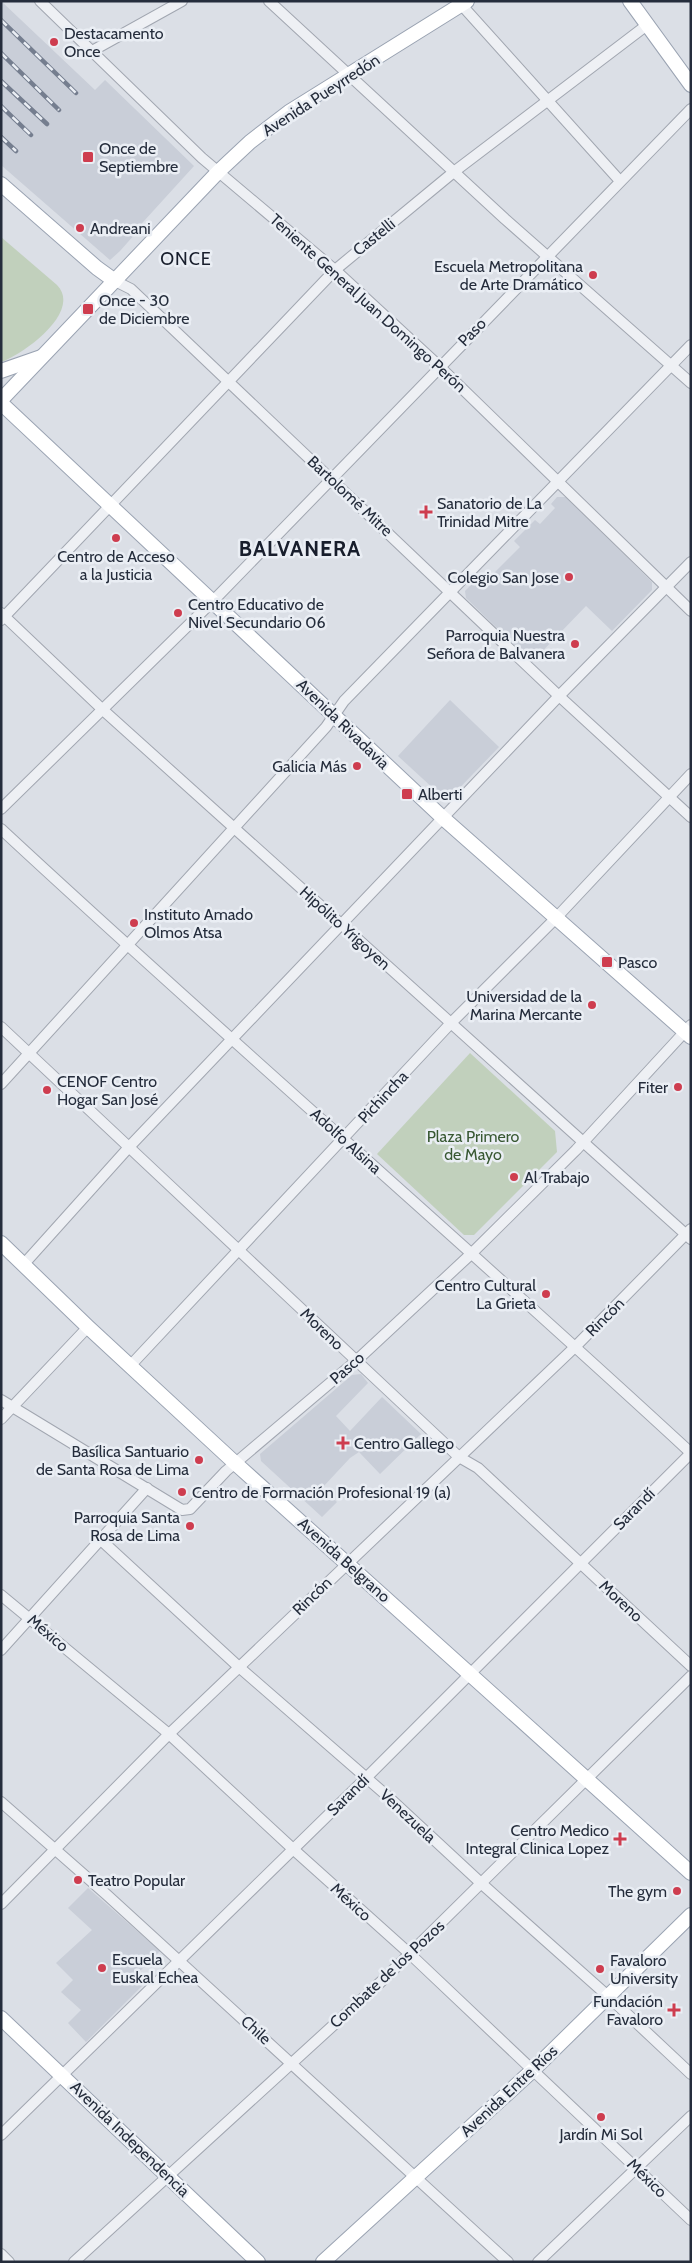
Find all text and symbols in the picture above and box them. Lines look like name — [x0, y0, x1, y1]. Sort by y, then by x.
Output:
place label: Destacamento Once — [64, 24, 164, 61]
marker: Destacamento Once — [48, 36, 60, 48]
street label: Avenida Pueyrredón — [259, 50, 383, 140]
place label: Once de Septiembre — [99, 139, 178, 176]
marker: Once de Septiembre — [81, 150, 95, 164]
street label: Teniente General Juan Domingo Perón — [266, 210, 470, 396]
street label: Castelli — [349, 214, 399, 260]
place label: Andreani — [90, 219, 151, 238]
marker: Andreani — [74, 222, 86, 234]
district label: ONCE — [160, 248, 212, 270]
place label: Escuela Metropolitana de Arte Dramático — [434, 257, 583, 294]
marker: Escuela Metropolitana de Arte Dramático — [587, 269, 599, 281]
place label: Once - 30 de Diciembre — [99, 291, 189, 328]
marker: Once - 30 de Diciembre — [81, 302, 95, 316]
street label: Paso — [454, 314, 490, 350]
street label: Bartolomé Mitre — [304, 452, 396, 540]
place label: Sanatorio de La Trinidad Mitre — [437, 494, 542, 531]
marker: Sanatorio de La Trinidad Mitre — [419, 505, 433, 519]
marker: Centro de Acceso a la Justicia — [110, 532, 122, 544]
district label: BALVANERA — [239, 536, 361, 561]
place label: Centro de Acceso a la Justicia — [57, 547, 175, 584]
place label: Colegio San Jose — [448, 568, 559, 587]
marker: Colegio San Jose — [563, 571, 575, 583]
place label: Centro Educativo de Nivel Secundario 06 — [188, 595, 326, 632]
marker: Centro Educativo de Nivel Secundario 06 — [172, 607, 184, 619]
place label: Parroquia Nuestra Señora de Balvanera — [427, 626, 565, 663]
marker: Parroquia Nuestra Señora de Balvanera — [569, 638, 581, 650]
street label: Avenida Rivadavia — [293, 675, 393, 773]
place label: Galicia Más — [272, 757, 347, 776]
marker: Galicia Más — [351, 760, 363, 772]
place label: Alberti — [418, 785, 462, 804]
marker: Alberti — [400, 787, 414, 801]
street label: Hipólito Yrigoyen — [296, 882, 394, 974]
place label: Instituto Amado Olmos Atsa — [144, 905, 253, 942]
marker: Instituto Amado Olmos Atsa — [128, 917, 140, 929]
place label: Pasco — [618, 953, 657, 972]
marker: Pasco — [600, 955, 614, 969]
place label: Universidad de la Marina Mercante — [466, 987, 582, 1024]
marker: Universidad de la Marina Mercante — [586, 999, 598, 1011]
street label: Pichincha — [354, 1067, 412, 1127]
place label: CENOF Centro Hogar San José — [57, 1072, 158, 1109]
place label: Fiter — [638, 1078, 669, 1097]
marker: Fiter — [672, 1081, 684, 1093]
marker: CENOF Centro Hogar San José — [41, 1084, 53, 1096]
street label: Adolfo Alsina — [307, 1104, 386, 1178]
park label: Plaza Primero de Mayo — [427, 1127, 520, 1164]
place label: Al Trabajo — [524, 1168, 590, 1187]
marker: Al Trabajo — [508, 1171, 520, 1183]
place label: Centro Cultural La Grieta — [435, 1276, 536, 1313]
marker: Centro Cultural La Grieta — [540, 1288, 552, 1300]
street label: Rincón — [582, 1294, 628, 1340]
street label: Moreno — [297, 1304, 348, 1354]
street label: Pasco — [326, 1348, 368, 1388]
place label: Centro Gallego — [354, 1434, 454, 1453]
marker: Centro Gallego — [336, 1436, 350, 1450]
place label: Basílica Santuario de Santa Rosa de Lima — [36, 1442, 189, 1479]
marker: Basílica Santuario de Santa Rosa de Lima — [193, 1454, 205, 1466]
place label: Centro de Formación Profesional 19 (a) — [192, 1483, 451, 1502]
street label: Sarandí — [609, 1484, 659, 1534]
marker: Centro de Formación Profesional 19 (a) — [176, 1486, 188, 1498]
place label: Parroquia Santa Rosa de Lima — [74, 1508, 180, 1545]
street label: Avenida Belgrano — [294, 1514, 394, 1607]
marker: Parroquia Santa Rosa de Lima — [184, 1520, 196, 1532]
street label: Rincón — [289, 1573, 335, 1619]
street label: Moreno — [595, 1576, 647, 1626]
street label: México — [24, 1610, 73, 1656]
street label: Sarandí — [323, 1770, 373, 1820]
street label: Venezuela — [376, 1785, 440, 1847]
place label: Centro Medico Integral Clinica Lopez — [466, 1821, 609, 1858]
marker: Centro Medico Integral Clinica Lopez — [613, 1832, 627, 1846]
place label: Teatro Popular — [88, 1871, 186, 1890]
marker: Teatro Popular — [72, 1874, 84, 1886]
street label: México — [327, 1879, 375, 1925]
place label: The gym — [608, 1882, 667, 1901]
marker: The gym — [671, 1885, 683, 1897]
street label: Combate de los Pozos — [326, 1916, 449, 2032]
place label: Escuela Euskal Echea — [112, 1950, 198, 1987]
place label: Favaloro University — [610, 1951, 678, 1988]
marker: Escuela Euskal Echea — [96, 1962, 108, 1974]
marker: Favaloro University — [594, 1963, 606, 1975]
place label: Fundación Favaloro — [593, 1992, 663, 2029]
marker: Fundación Favaloro — [667, 2003, 681, 2017]
street label: Chile — [237, 2012, 275, 2048]
street label: Avenida Entre Ríos — [457, 2041, 562, 2141]
street label: Avenida Independencia — [67, 2077, 194, 2201]
marker: Jardín Mi Sol — [595, 2111, 607, 2123]
place label: Jardín Mi Sol — [558, 2125, 643, 2144]
street label: México — [623, 2155, 671, 2202]

